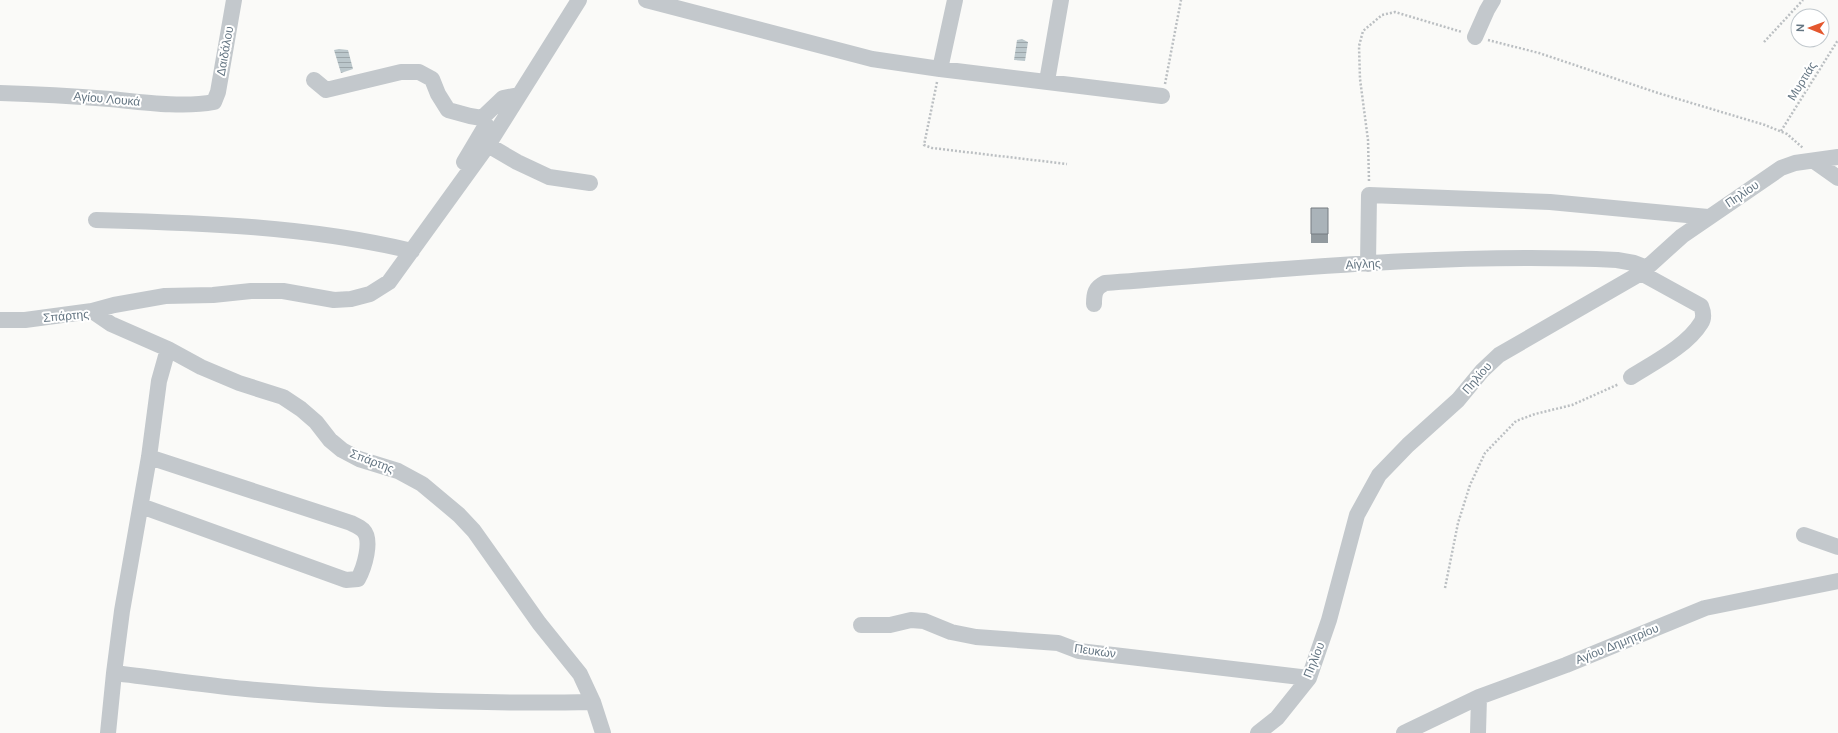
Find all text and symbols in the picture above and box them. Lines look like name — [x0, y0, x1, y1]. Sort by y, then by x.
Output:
north arrow — [1790, 8, 1830, 48]
text: N — [1793, 24, 1807, 32]
street label: Δαιδάλου — [213, 25, 237, 77]
street label: Μυρτιάς — [1784, 58, 1820, 104]
street label: Αγίου Λουκά — [73, 88, 141, 110]
street label: Πηλίου — [1722, 177, 1762, 211]
street label: Αίγλης — [1345, 255, 1381, 273]
street label: Σπάρτης — [42, 306, 90, 326]
street label: Πηλίου — [1459, 359, 1495, 397]
street label: Σπάρτης — [348, 445, 397, 477]
street label: Αγίου Δημητρίου — [1573, 620, 1661, 668]
street label: Πευκών — [1073, 640, 1117, 662]
street label: Πηλίου — [1300, 640, 1328, 680]

